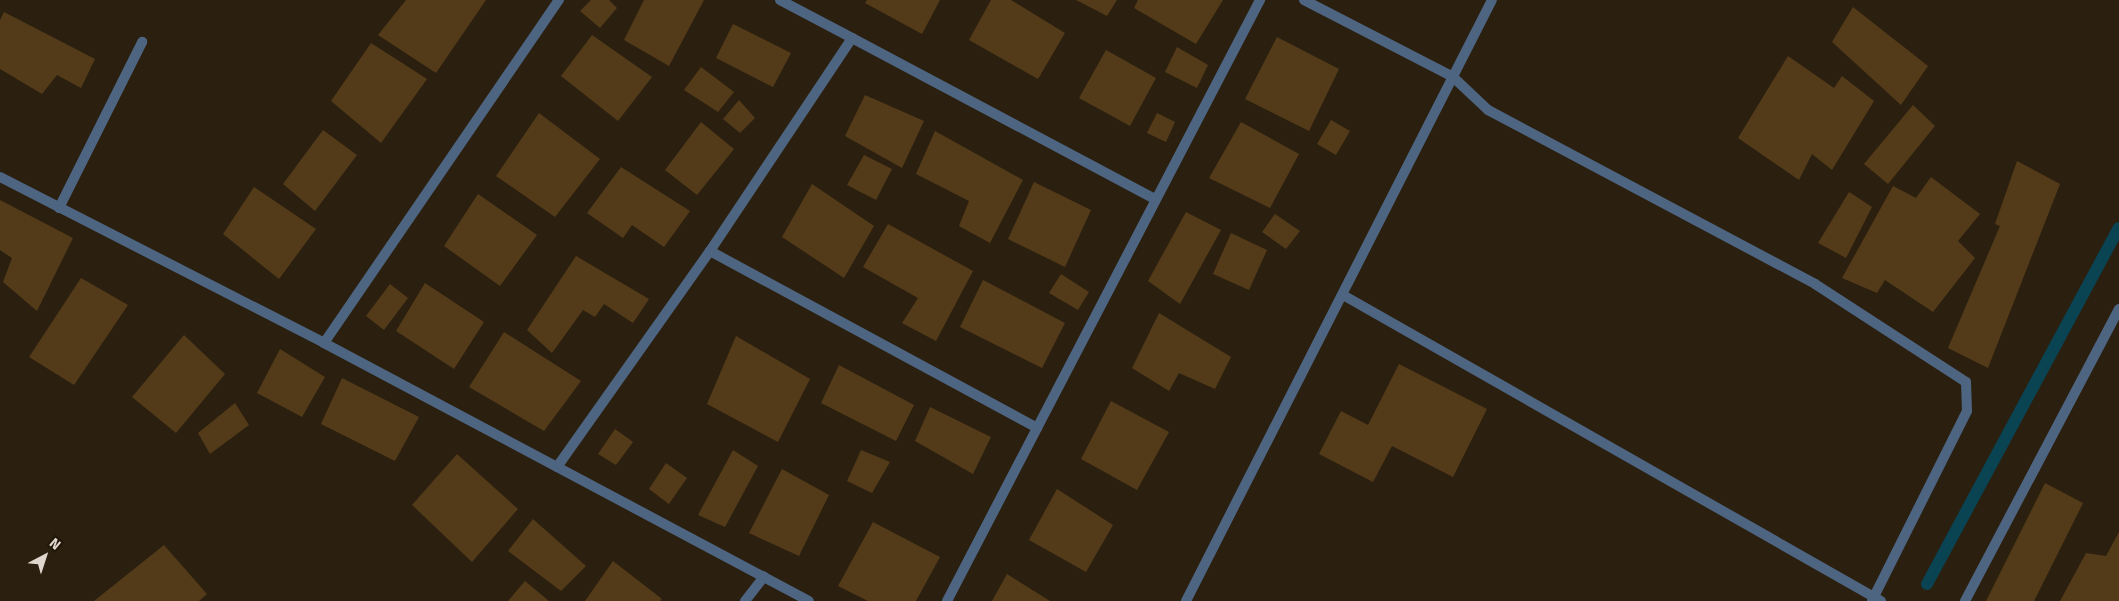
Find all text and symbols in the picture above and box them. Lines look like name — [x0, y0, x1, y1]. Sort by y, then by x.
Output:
north arrow — [20, 531, 70, 581]
text: N — [46, 535, 64, 554]

